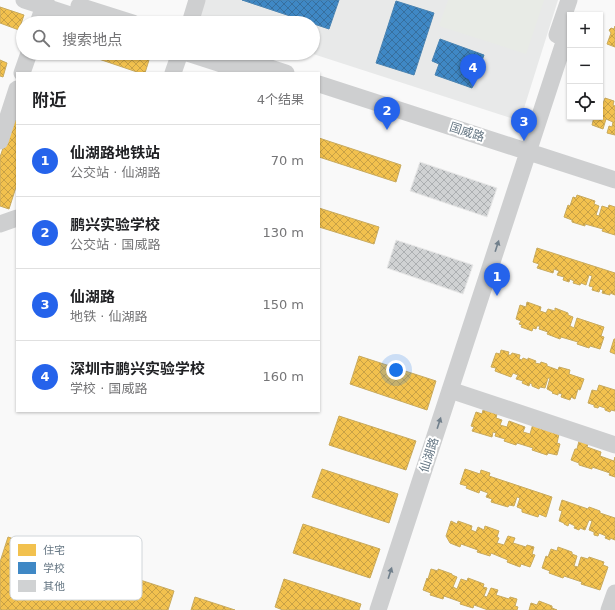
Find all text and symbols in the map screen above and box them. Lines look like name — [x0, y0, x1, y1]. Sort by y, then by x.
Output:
map controls — [567, 12, 603, 120]
button: + — [567, 12, 603, 48]
search box — [16, 16, 320, 60]
icon: search — [30, 27, 52, 49]
text: 搜索地点 — [62, 31, 122, 49]
button: − — [567, 48, 603, 84]
pin: 4 — [460, 54, 486, 87]
button: locate — [567, 84, 603, 120]
text: 附近 — [32, 90, 66, 110]
text: 4个结果 — [257, 92, 304, 107]
pin: 2 — [374, 97, 400, 130]
pin: 3 — [511, 108, 537, 141]
street label: 国威路 — [448, 120, 486, 144]
text: 仙湖路地铁站 — [70, 144, 160, 162]
text: 1 — [40, 153, 50, 168]
text: 70 m — [271, 153, 304, 168]
text: 公交站 · 仙湖路 — [70, 165, 160, 180]
text: 鹏兴实验学校 — [70, 216, 160, 234]
text: 2 — [40, 225, 50, 240]
text: 130 m — [262, 225, 304, 240]
text: 公交站 · 国威路 — [70, 237, 160, 252]
one-way arrow — [495, 240, 501, 252]
pin: 1 — [484, 263, 510, 296]
text: 仙湖路 — [70, 288, 115, 306]
text: 3 — [40, 297, 50, 312]
text: 150 m — [262, 297, 304, 312]
text: 地铁 · 仙湖路 — [70, 309, 147, 324]
text: 深圳市鹏兴实验学校 — [70, 360, 205, 378]
your location — [386, 360, 406, 380]
text: 4 — [40, 369, 50, 384]
text: 160 m — [262, 369, 304, 384]
text: 学校 · 国威路 — [70, 381, 147, 396]
one-way arrow — [436, 417, 442, 429]
street label: 仙湖路 — [417, 436, 441, 474]
legend — [10, 536, 142, 600]
text: 住宅 — [43, 544, 65, 557]
text: 学校 — [43, 562, 65, 575]
one-way arrow — [387, 567, 393, 579]
text: 其他 — [43, 580, 65, 593]

